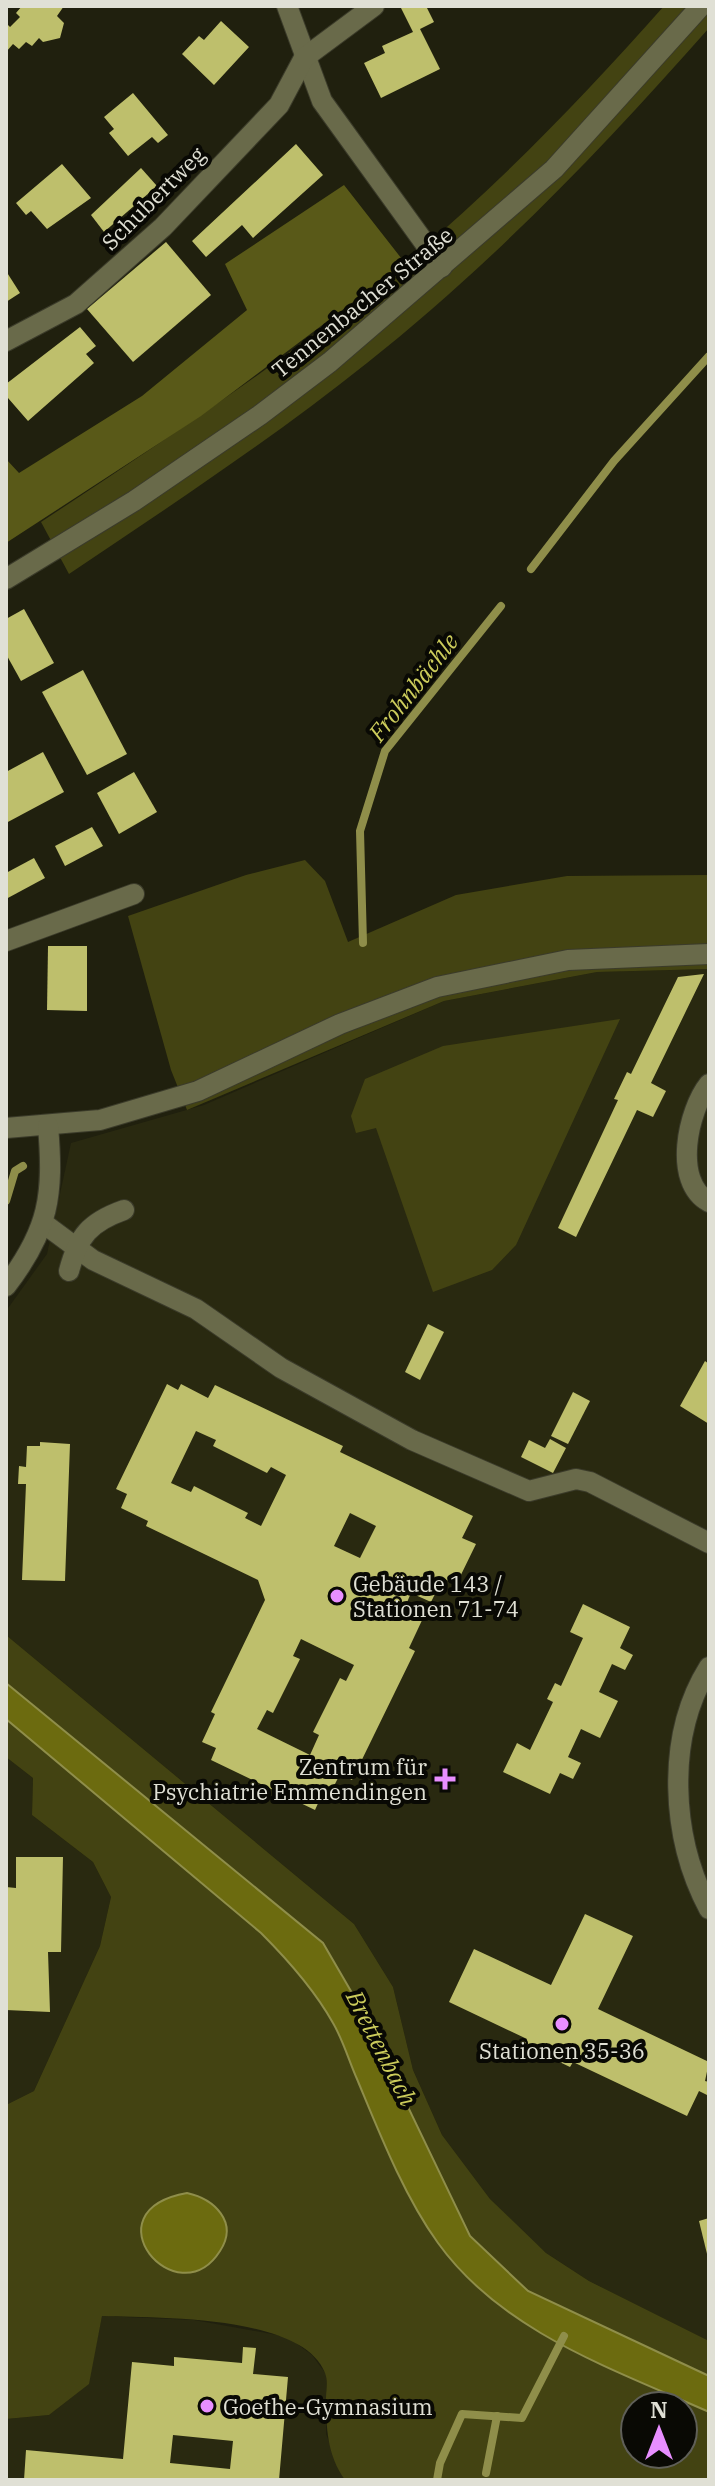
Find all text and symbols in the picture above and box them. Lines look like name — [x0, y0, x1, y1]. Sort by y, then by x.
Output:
street label: Schubertweg — [95, 140, 211, 256]
street label: Tennenbacher Straße — [266, 220, 458, 384]
water label: Frohnbächle — [360, 626, 465, 748]
place label: Gebäude 143 / Stationen 71-74 — [353, 1569, 519, 1623]
marker: Gebäude 143 / Stationen 71-74 — [328, 1587, 346, 1605]
place label: Zentrum für Psychiatrie Emmendingen — [152, 1752, 427, 1806]
marker: Zentrum für Psychiatrie Emmendingen — [434, 1768, 456, 1790]
water label: Brettenbach — [339, 1984, 425, 2111]
marker: Stationen 35-36 — [553, 2015, 571, 2033]
place label: Stationen 35-36 — [479, 2036, 645, 2065]
north arrow — [619, 2390, 699, 2470]
place label: Goethe-Gymnasium — [223, 2392, 433, 2421]
text: N — [650, 2395, 668, 2424]
marker: Goethe-Gymnasium — [198, 2397, 216, 2415]

